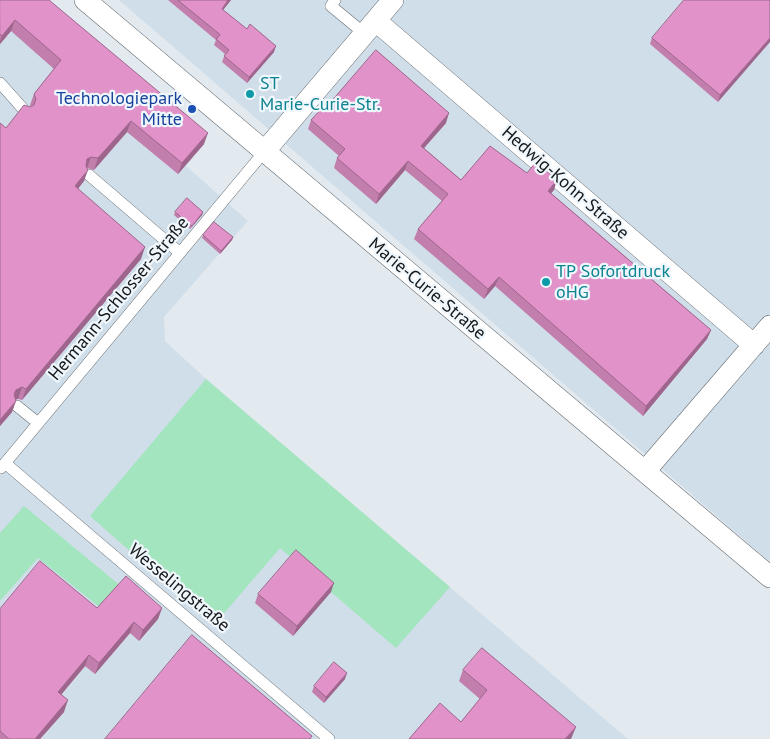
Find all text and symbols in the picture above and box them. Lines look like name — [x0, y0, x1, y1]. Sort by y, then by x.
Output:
place label: ST Marie-Curie-Str. — [260, 73, 381, 116]
place label: Technologiepark Mitte — [56, 88, 182, 130]
marker: ST Marie-Curie-Str. — [244, 88, 256, 100]
marker: Technologiepark Mitte — [186, 103, 198, 115]
street label: Hedwig-Kohn-Straße — [497, 122, 633, 244]
street label: Hermann-Schlosser-Straße — [44, 213, 194, 385]
street label: Marie-Curie-Straße — [364, 234, 490, 344]
place label: TP Sofortdruck oHG — [556, 261, 670, 304]
marker: TP Sofortdruck oHG — [540, 276, 552, 288]
street label: Wesselingstraße — [124, 539, 234, 637]

